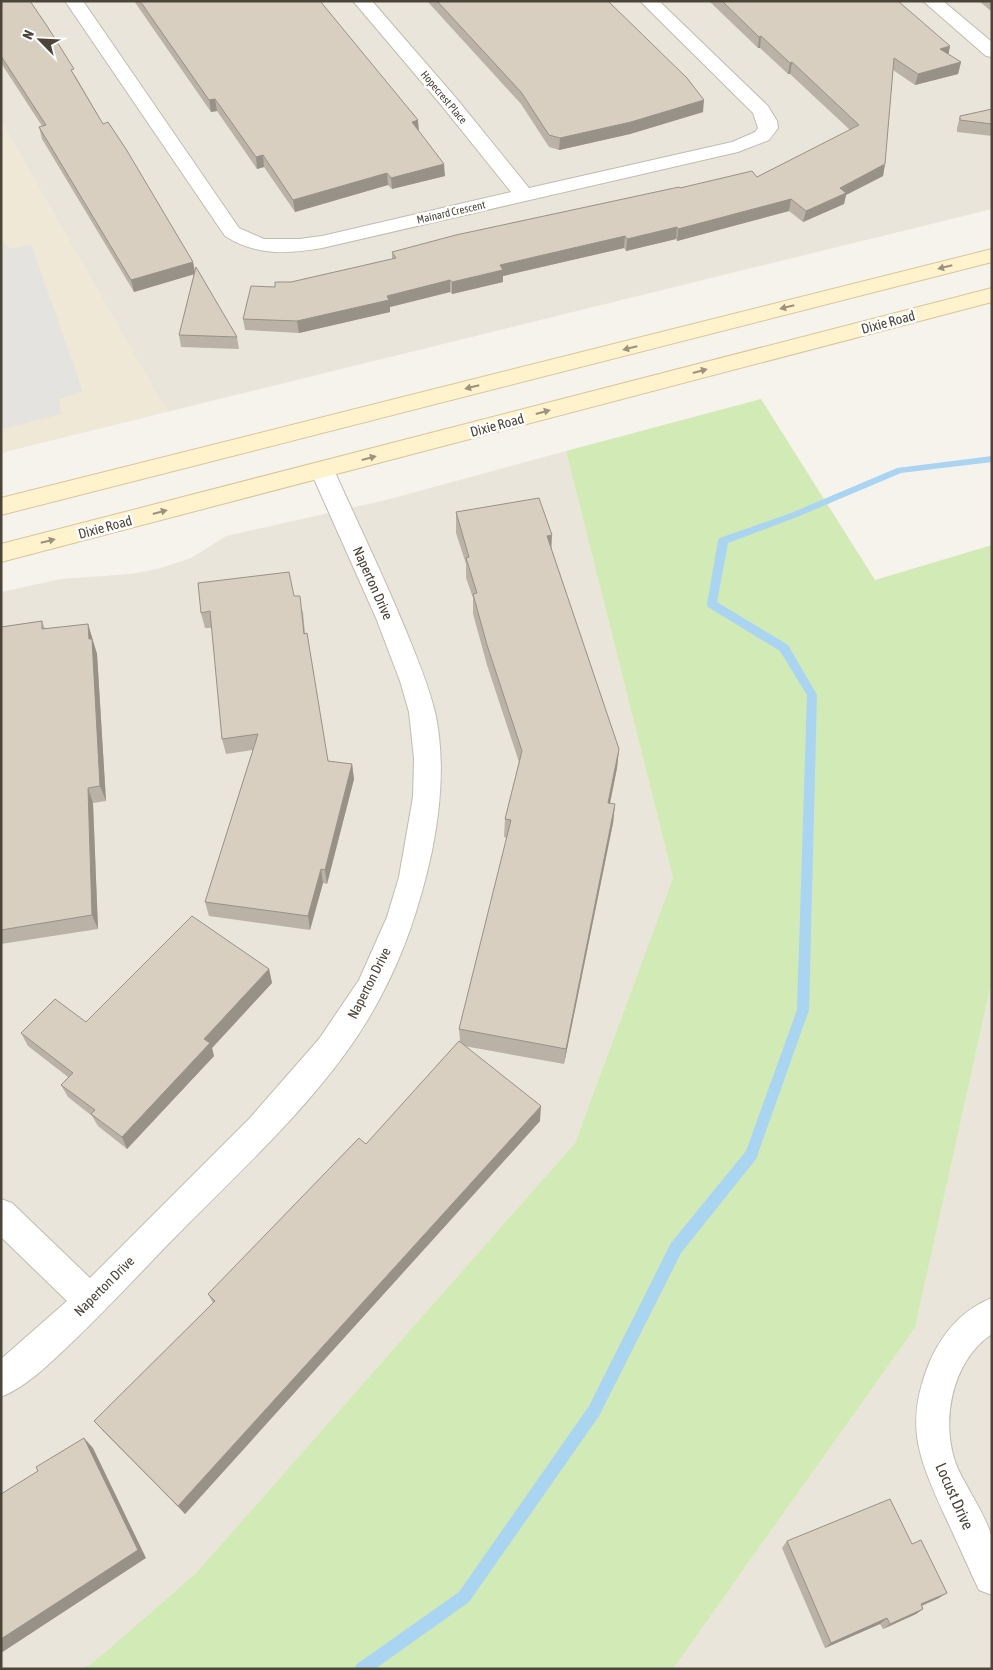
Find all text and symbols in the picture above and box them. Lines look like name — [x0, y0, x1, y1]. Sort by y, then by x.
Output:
north arrow — [15, 15, 65, 65]
text: N — [19, 28, 37, 42]
street label: Hopecrest Place — [418, 68, 470, 126]
street label: Mainard Crescent — [416, 198, 486, 226]
one-way arrow — [937, 263, 952, 271]
one-way arrow — [780, 304, 795, 312]
street label: Dixie Road — [859, 307, 917, 337]
one-way arrow — [622, 344, 637, 352]
one-way arrow — [693, 367, 708, 375]
one-way arrow — [465, 384, 480, 392]
one-way arrow — [536, 408, 551, 416]
street label: Dixie Road — [468, 410, 526, 440]
one-way arrow — [361, 454, 377, 462]
one-way arrow — [153, 508, 168, 516]
street label: Dixie Road — [76, 512, 134, 542]
one-way arrow — [41, 537, 56, 545]
street label: Naperton Drive — [350, 544, 396, 622]
street label: Naperton Drive — [344, 945, 394, 1021]
street label: Naperton Drive — [71, 1253, 137, 1319]
street label: Locust Drive — [932, 1460, 978, 1532]

